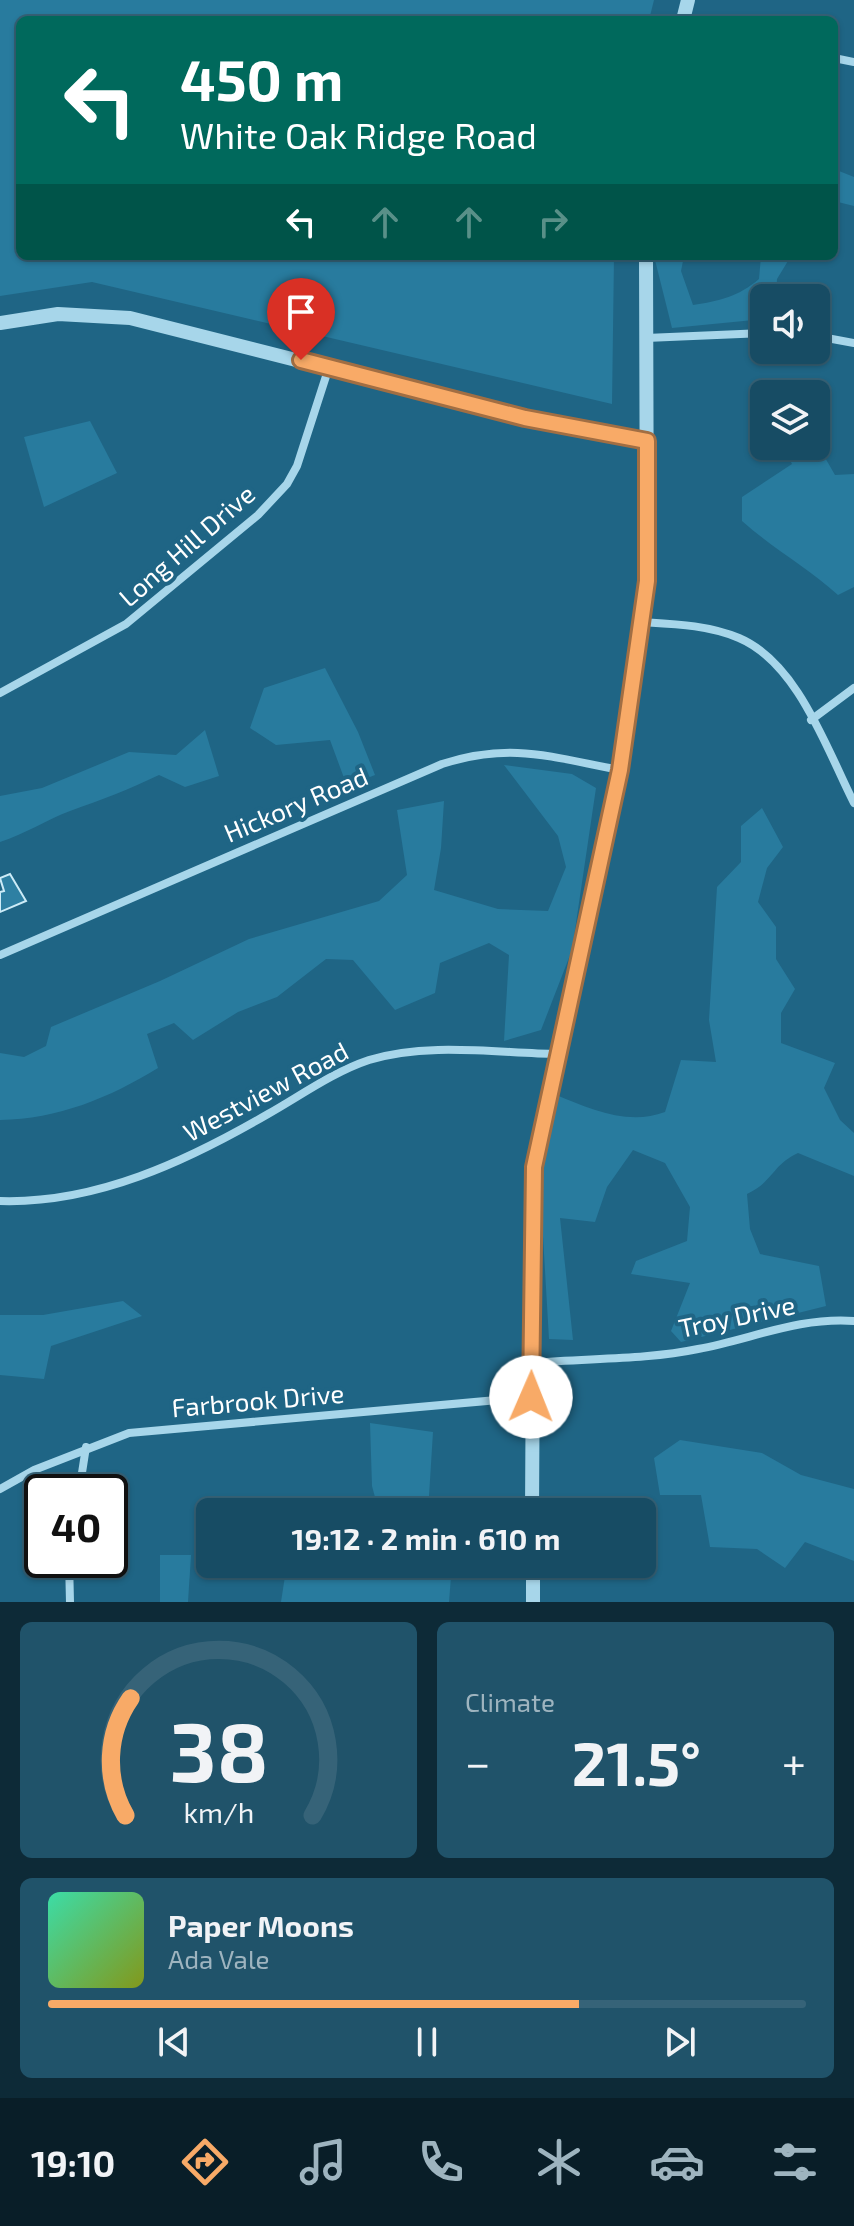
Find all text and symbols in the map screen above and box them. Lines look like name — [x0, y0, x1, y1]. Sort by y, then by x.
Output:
text: 450 m — [180, 45, 343, 112]
icon: left — [48, 48, 152, 152]
text: White Oak Ridge Road — [180, 113, 537, 156]
icon: left — [279, 200, 323, 244]
icon: ahead — [363, 200, 407, 244]
icon: ahead — [447, 200, 491, 244]
icon: right — [531, 200, 575, 244]
pin — [267, 278, 335, 360]
map controls — [750, 284, 830, 460]
button: sound — [750, 284, 830, 364]
icon: arrive — [279, 290, 323, 334]
button: layers — [750, 380, 830, 460]
street label: Long Hill Drive — [112, 478, 260, 612]
street label: Hickory Road — [219, 759, 372, 848]
street label: Westview Road — [178, 1034, 353, 1147]
street label: Troy Drive — [676, 1288, 798, 1343]
position arrow — [489, 1355, 573, 1439]
street label: Farbrook Drive — [170, 1377, 345, 1422]
speed limit sign: 40 — [24, 1474, 128, 1578]
text: 19:12 · 2 min · 610 m — [292, 1520, 560, 1556]
text: Climate — [465, 1686, 555, 1717]
text: 38 — [169, 1699, 268, 1799]
text: 21.5° — [572, 1726, 701, 1798]
text: − — [465, 1735, 491, 1788]
text: + — [782, 1735, 806, 1788]
text: km/h — [183, 1794, 254, 1829]
text: Paper Moons — [168, 1907, 354, 1943]
text: Ada Vale — [168, 1943, 270, 1974]
icon: previous — [152, 2020, 196, 2064]
icon: pause — [405, 2020, 449, 2064]
icon: next — [658, 2020, 702, 2064]
icon: directions — [177, 2134, 233, 2190]
icon: music — [295, 2134, 351, 2190]
icon: phone — [413, 2134, 469, 2190]
icon: climate — [531, 2134, 587, 2190]
icon: car — [649, 2134, 705, 2190]
icon: filters — [767, 2134, 823, 2190]
text: 19:10 — [31, 2141, 115, 2184]

